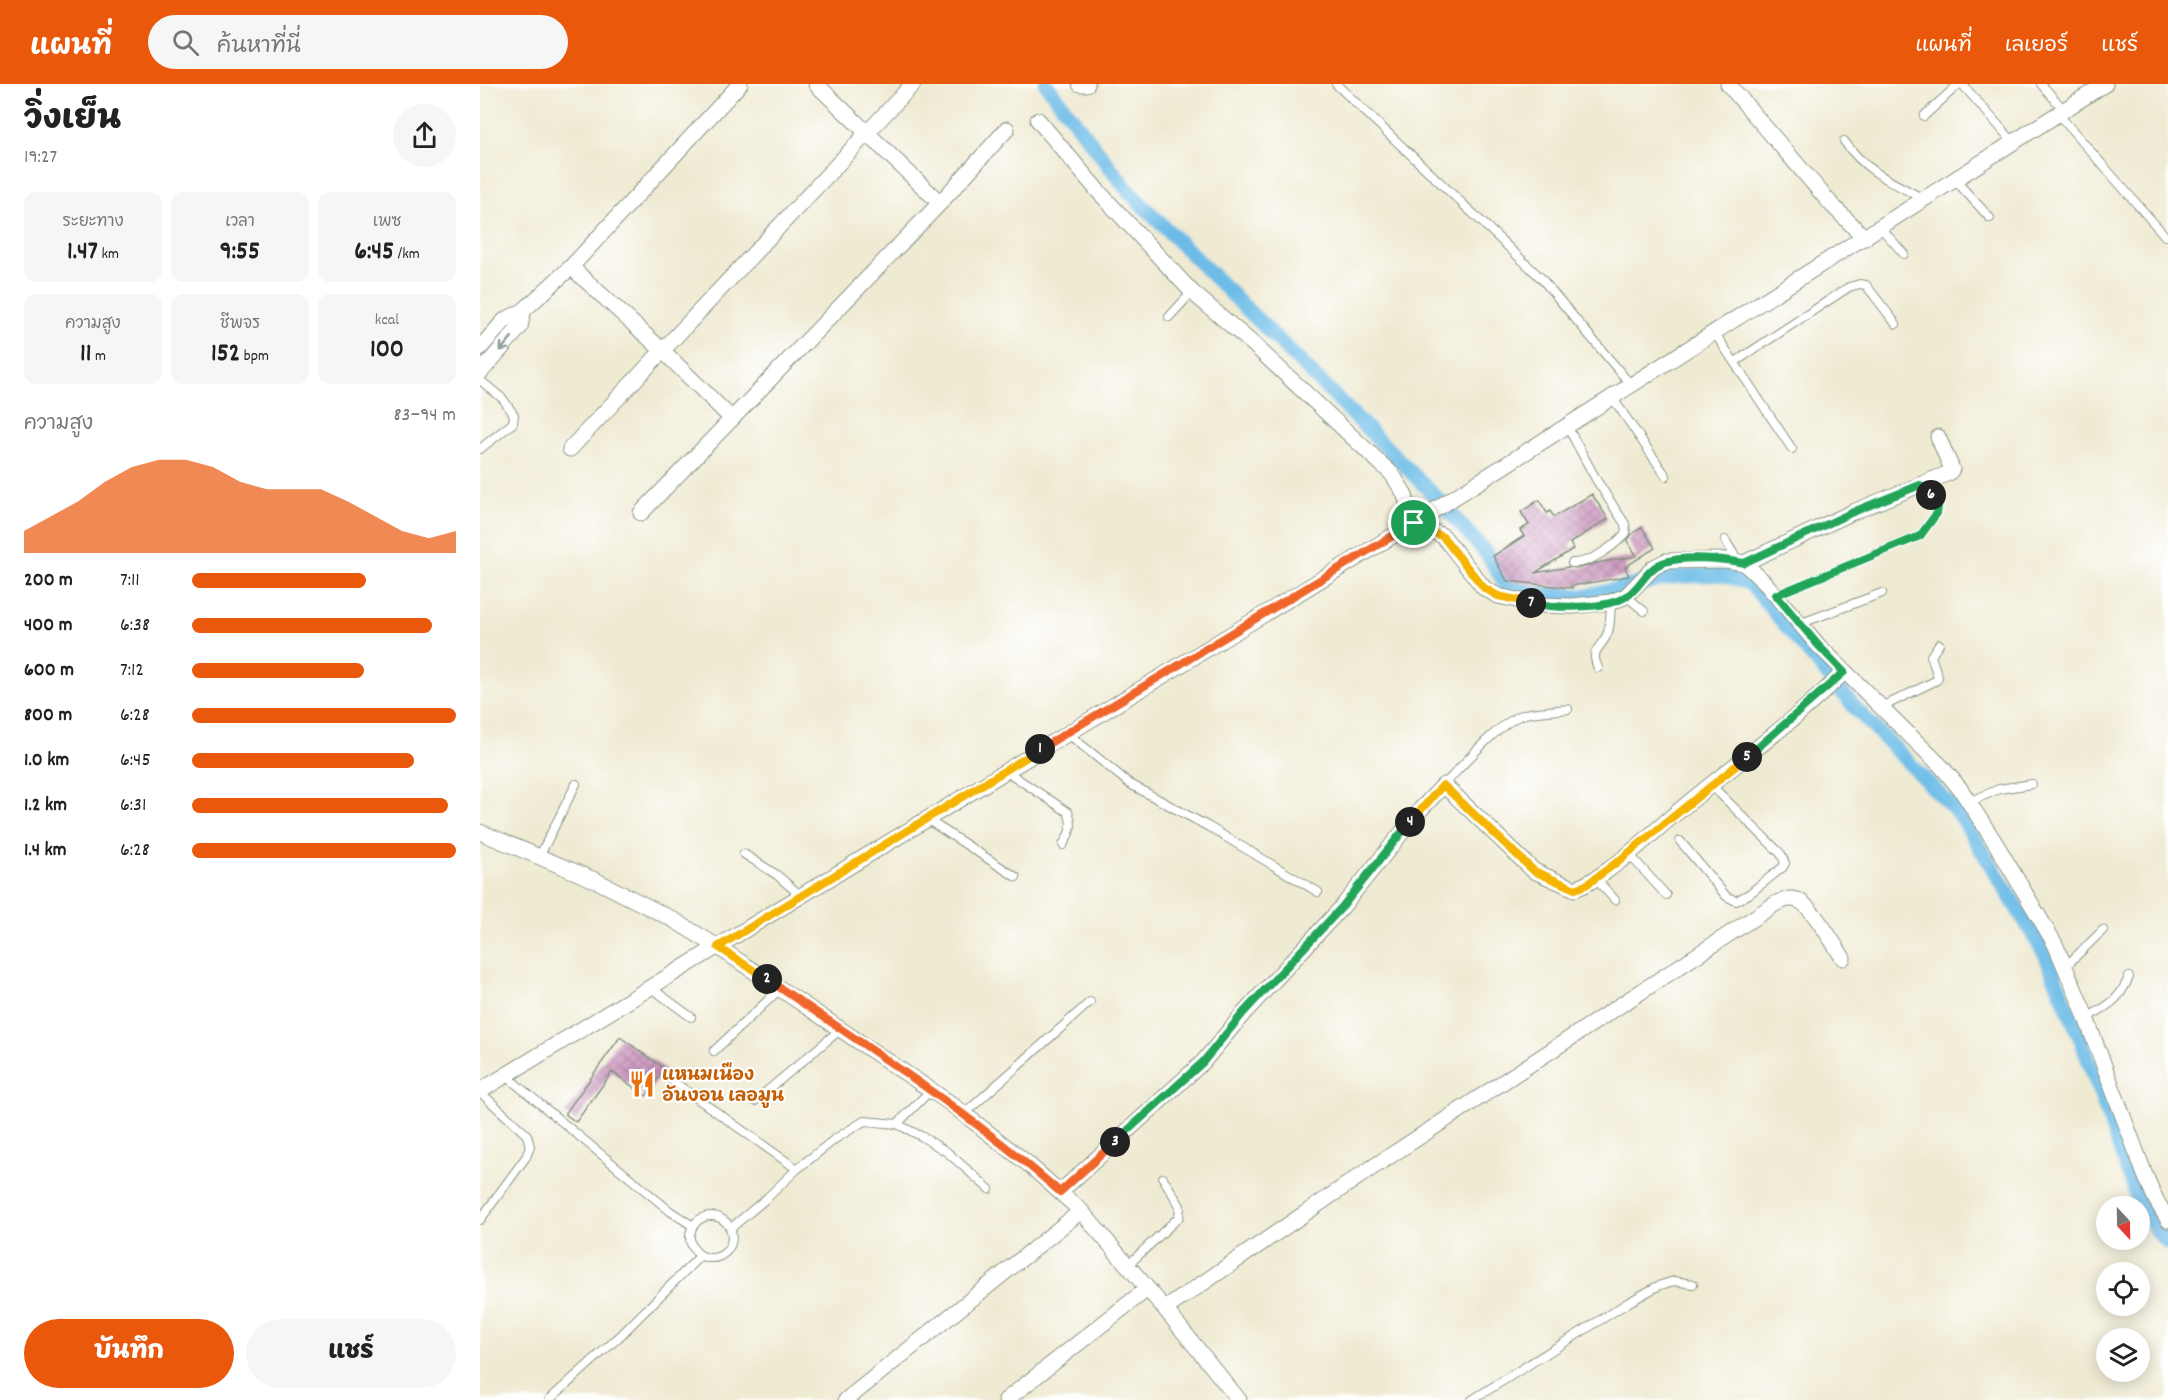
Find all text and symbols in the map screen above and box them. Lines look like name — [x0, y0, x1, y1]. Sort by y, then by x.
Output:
search box — [148, 15, 568, 69]
icon: search — [169, 26, 202, 59]
text: แผนที่ — [30, 29, 112, 69]
text: ค้นหาที่นี่ — [217, 32, 301, 63]
text: แผนที่ — [1915, 32, 1972, 62]
text: เลเยอร์ — [2005, 32, 2068, 62]
text: แชร์ — [2101, 32, 2138, 62]
text: วิ่งเย็น — [24, 98, 121, 145]
button: share — [393, 104, 456, 167]
text: 19:27 — [24, 144, 57, 172]
text: ระยะทาง — [62, 211, 124, 234]
text: เวลา — [225, 211, 255, 234]
text: เพซ — [373, 211, 401, 234]
text: 1.47 — [67, 234, 98, 271]
text: 9:55 — [220, 234, 260, 271]
text: 6:45 — [354, 234, 394, 271]
text: km — [98, 243, 119, 266]
text: /km — [394, 243, 420, 266]
text: kcal — [375, 309, 399, 332]
text: ความสูง — [65, 313, 121, 336]
text: ชีพจร — [220, 313, 260, 336]
text: 100 — [370, 332, 404, 369]
text: 11 — [80, 336, 91, 373]
text: 152 — [211, 336, 240, 373]
one-way arrow — [499, 336, 513, 351]
text: m — [91, 345, 106, 368]
text: bpm — [240, 345, 269, 368]
text: 83–94 m — [393, 402, 456, 430]
text: ความสูง — [24, 411, 93, 439]
pin: 6 — [1916, 480, 1946, 510]
text: 6 — [1927, 483, 1935, 506]
pin — [1388, 497, 1439, 548]
icon: arrive — [1397, 506, 1430, 539]
text: 200 m — [24, 567, 73, 595]
text: 7:11 — [120, 567, 140, 595]
pin: 7 — [1516, 588, 1546, 618]
text: 7 — [1528, 591, 1534, 614]
text: 400 m — [24, 612, 72, 640]
text: 6:38 — [120, 612, 150, 640]
text: 600 m — [24, 657, 74, 685]
text: 7:12 — [120, 657, 144, 685]
text: 800 m — [24, 702, 72, 730]
text: 6:28 — [120, 702, 150, 730]
pin: 1 — [1025, 734, 1055, 764]
text: 1 — [1038, 737, 1042, 760]
pin: 5 — [1732, 742, 1762, 772]
text: 5 — [1743, 745, 1751, 768]
text: 1.0 km — [24, 747, 69, 775]
text: 6:45 — [120, 747, 151, 775]
text: 1.2 km — [24, 792, 67, 820]
text: 6:31 — [120, 792, 146, 820]
pin: 4 — [1395, 807, 1425, 837]
text: 4 — [1407, 810, 1413, 833]
text: 1.4 km — [24, 837, 67, 865]
text: 6:28 — [120, 837, 150, 865]
pin: 2 — [752, 964, 782, 994]
text: 2 — [764, 967, 771, 990]
place label: แหนมเนือง อันงอน เลอมูน — [662, 1062, 784, 1110]
restaurant icon: แหนมเนือง อันงอน เลอมูน — [627, 1069, 657, 1099]
pin: 3 — [1100, 1127, 1130, 1157]
text: 3 — [1111, 1130, 1119, 1153]
north arrow — [2096, 1196, 2150, 1250]
map controls — [2096, 1196, 2150, 1382]
button: locate — [2096, 1262, 2150, 1316]
button: บันทึก — [24, 1319, 234, 1388]
button: แชร์ — [246, 1319, 456, 1388]
button: layers — [2096, 1328, 2150, 1382]

